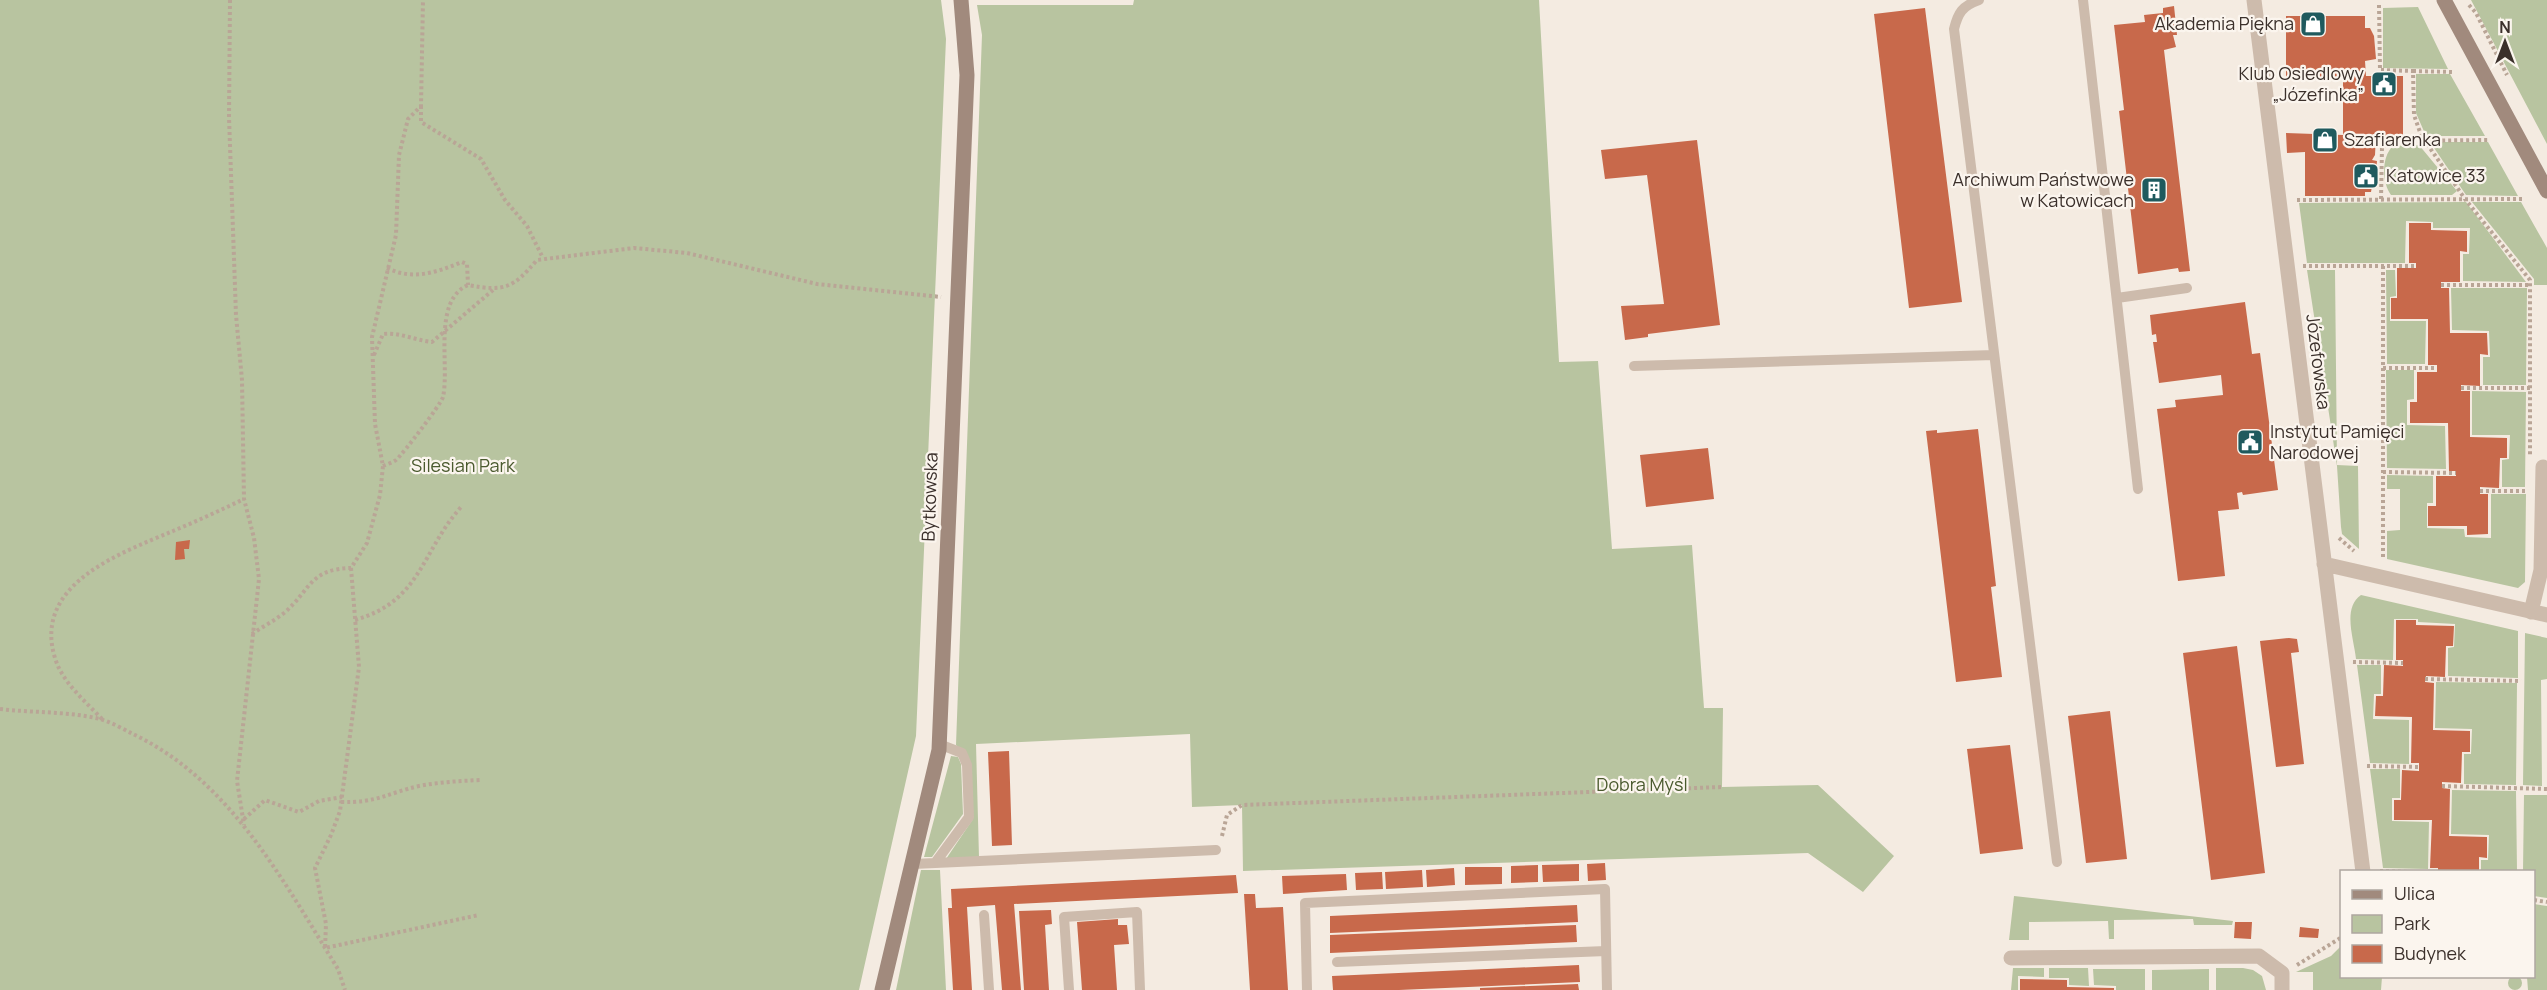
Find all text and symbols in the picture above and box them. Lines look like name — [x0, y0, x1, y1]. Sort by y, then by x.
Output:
shop icon: Akademia Piękna — [2298, 9, 2328, 39]
place label: Akademia Piękna — [2154, 11, 2294, 35]
north arrow — [2475, 12, 2535, 72]
text: N — [2499, 16, 2511, 38]
place label: Klub Osiedlowy „Józefinka” — [2239, 61, 2364, 106]
public building icon: Klub Osiedlowy „Józefinka” — [2369, 69, 2399, 99]
shop icon: Szafiarenka — [2310, 125, 2340, 155]
place label: Szafiarenka — [2344, 127, 2441, 151]
public building icon: Katowice 33 — [2351, 161, 2381, 191]
place label: Katowice 33 — [2386, 163, 2486, 187]
place label: Archiwum Państwowe w Katowicach — [1953, 167, 2134, 212]
building icon: Archiwum Państwowe w Katowicach — [2139, 175, 2169, 205]
street label: Józefowska — [2301, 313, 2337, 411]
place label: Instytut Pamięci Narodowej — [2270, 419, 2405, 464]
public building icon: Instytut Pamięci Narodowej — [2235, 427, 2265, 457]
street label: Bytkowska — [915, 452, 943, 542]
park label: Silesian Park — [411, 453, 516, 477]
park label: Dobra Myśl — [1596, 772, 1688, 796]
legend — [2340, 870, 2535, 978]
text: Ulica — [2394, 881, 2435, 905]
text: Park — [2394, 911, 2431, 935]
text: Budynek — [2394, 941, 2467, 965]

